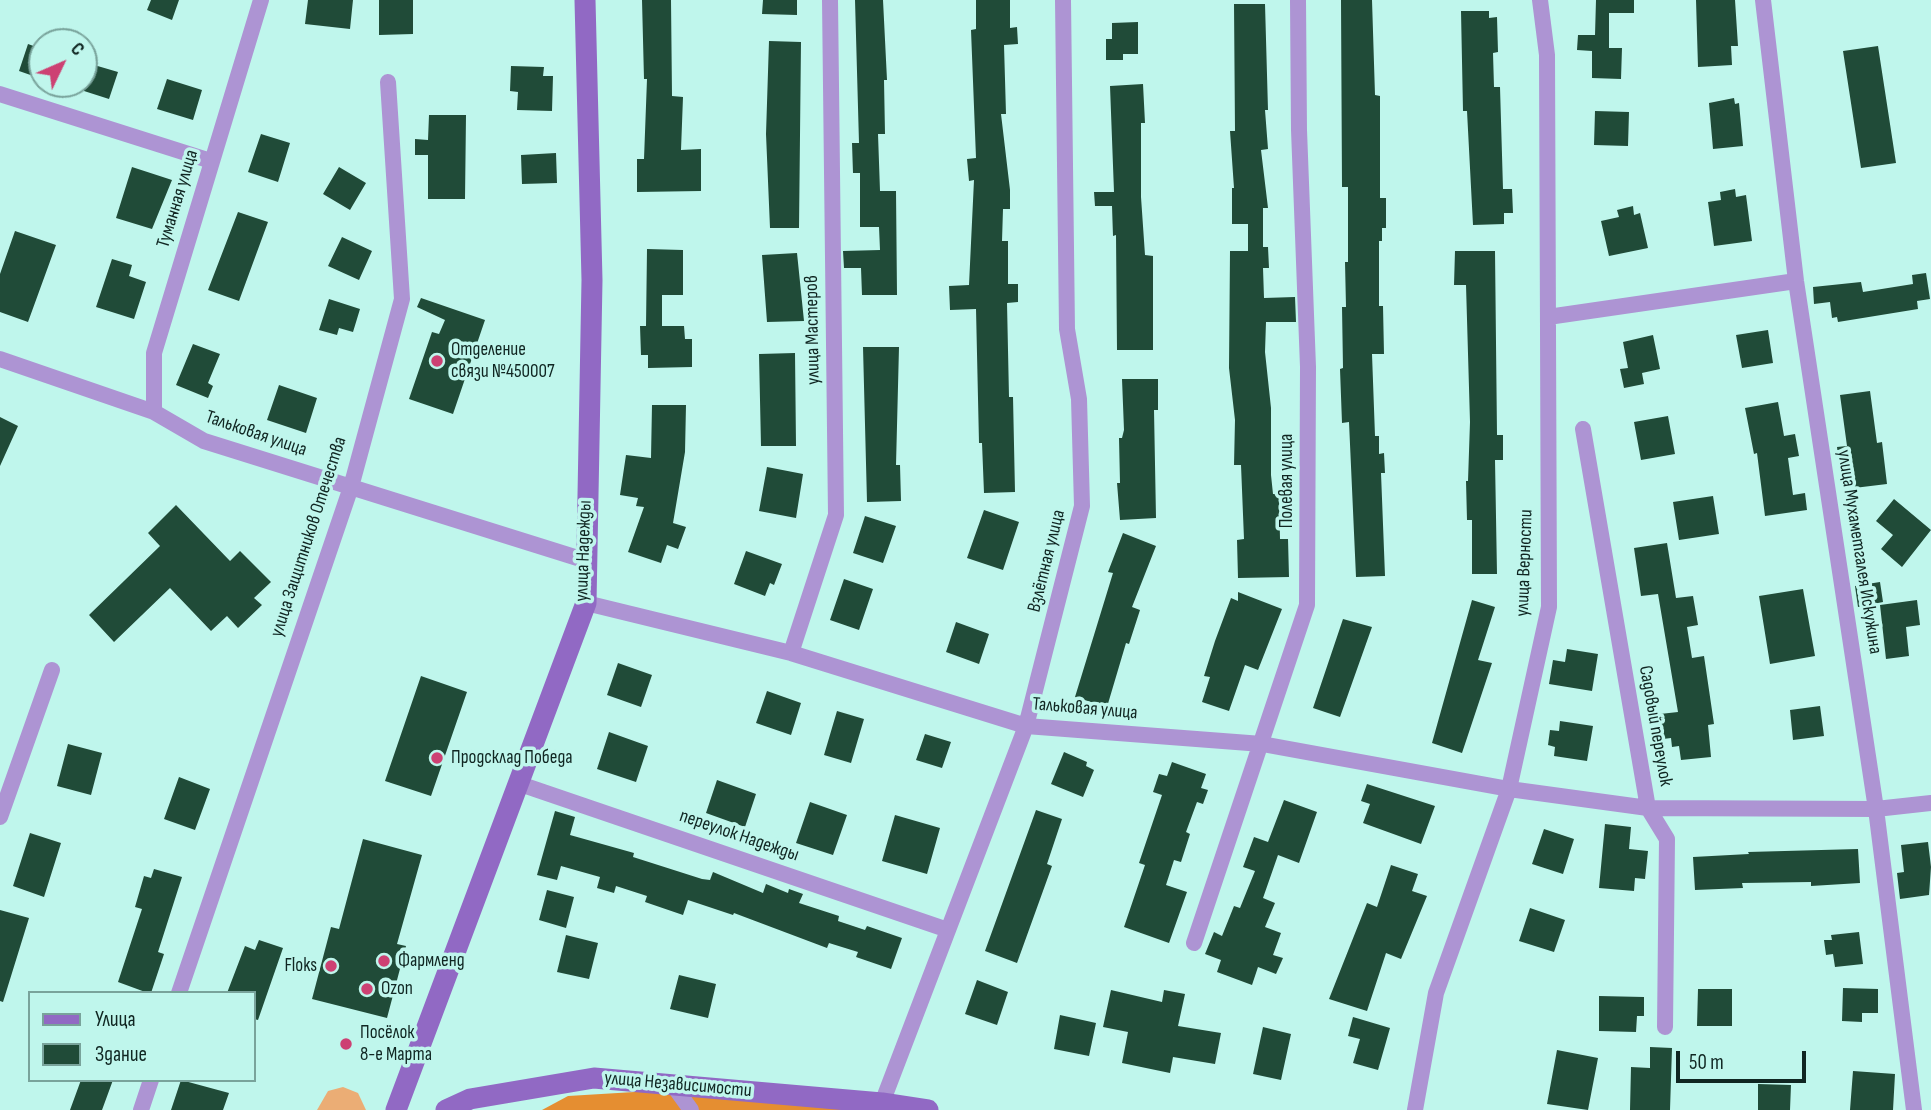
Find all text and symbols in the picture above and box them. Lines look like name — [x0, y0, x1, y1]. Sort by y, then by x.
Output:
north arrow — [28, 28, 98, 98]
text: С — [65, 38, 89, 61]
street label: Туманная улица — [152, 147, 204, 251]
street label: улица Мастеров — [801, 275, 825, 385]
place label: Отделение связи №450007 — [451, 339, 555, 383]
marker: Отделение связи №450007 — [429, 353, 445, 369]
street label: Тальковая улица — [202, 406, 310, 462]
street label: улица Защитников Отечества — [266, 434, 352, 640]
street label: Полевая улица — [1276, 434, 1298, 528]
street label: улица Мухаметгалея Искужина — [1832, 448, 1886, 656]
street label: улица Надежды — [571, 500, 597, 602]
street label: Взлётная улица — [1023, 507, 1071, 615]
street label: улица Верности — [1512, 509, 1538, 617]
street label: Садовый переулок — [1633, 664, 1677, 788]
street label: Тальковая улица — [1031, 693, 1139, 725]
place label: Продсклад Победа — [451, 747, 573, 769]
marker: Продсклад Победа — [429, 750, 445, 766]
street label: переулок Надежды — [676, 805, 802, 867]
place label: Фармленд — [398, 950, 464, 972]
marker: Фармленд — [376, 953, 392, 969]
place label: Floks — [285, 955, 317, 977]
marker: Floks — [323, 958, 339, 974]
place label: Ozon — [381, 978, 413, 1000]
marker: Ozon — [359, 981, 375, 997]
legend — [28, 991, 256, 1082]
text: Улица — [95, 1007, 136, 1032]
place label: Посёлок 8-е Марта — [360, 1022, 432, 1066]
marker: Посёлок 8-е Марта — [338, 1036, 354, 1052]
scale bar — [1679, 1036, 1808, 1080]
text: Здание — [95, 1042, 147, 1067]
text: 50 m — [1689, 1050, 1724, 1075]
street label: улица Независимости — [604, 1067, 752, 1103]

